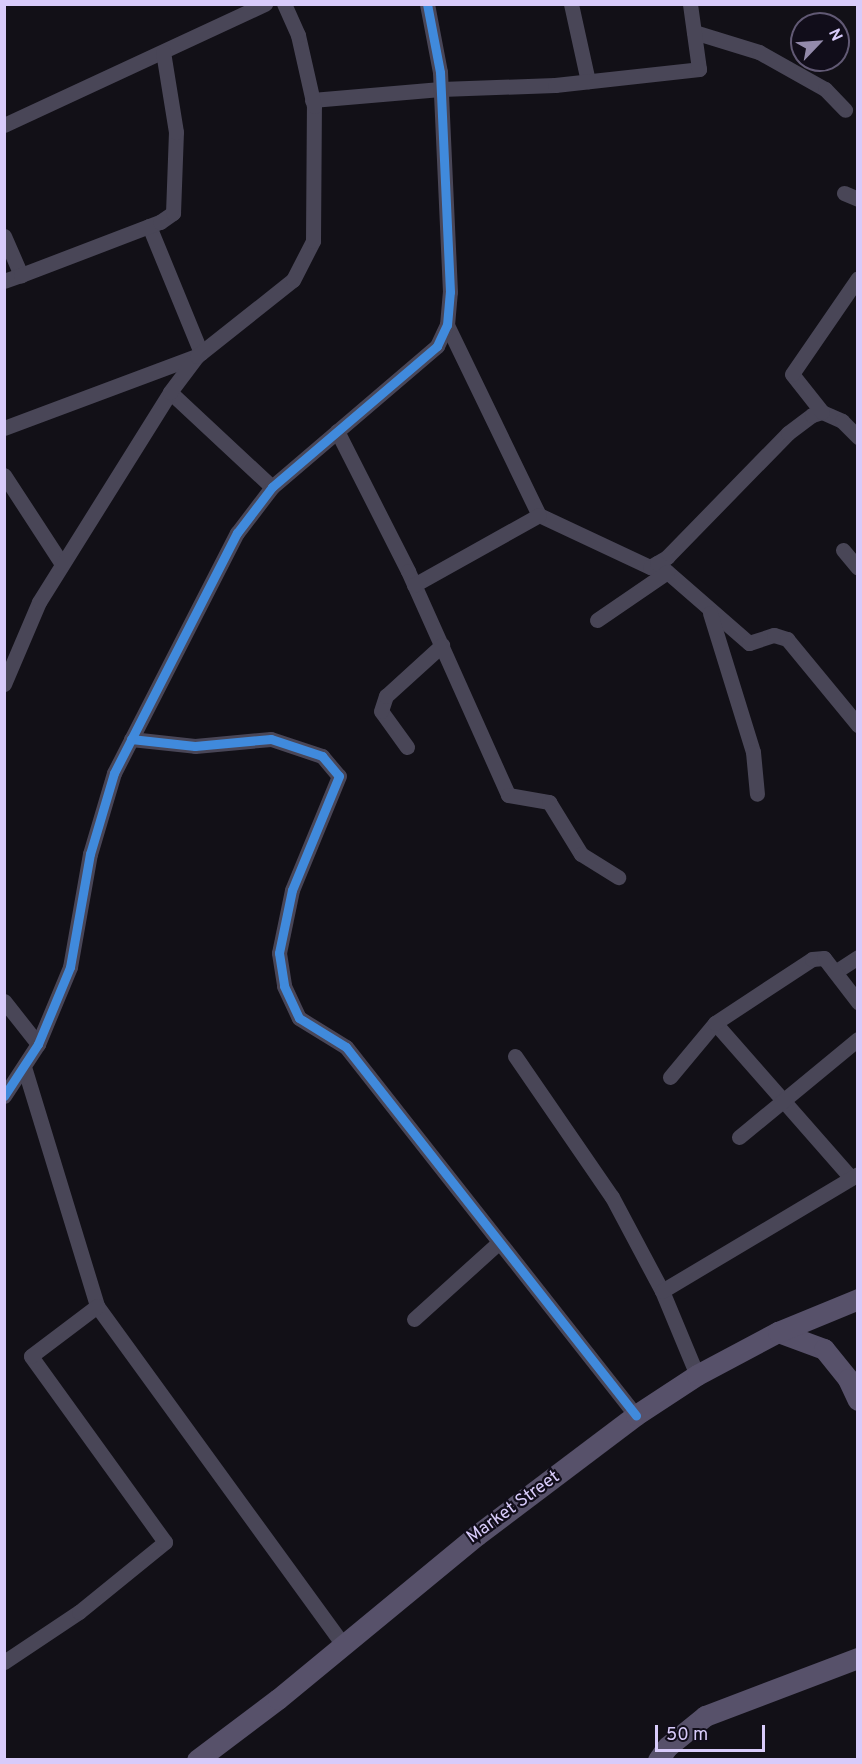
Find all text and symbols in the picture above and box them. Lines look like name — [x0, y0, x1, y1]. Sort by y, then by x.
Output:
north arrow — [790, 12, 850, 72]
text: N — [823, 26, 846, 45]
street label: Market Street — [463, 1467, 565, 1549]
scale bar — [658, 1713, 768, 1751]
text: 50 m — [666, 1724, 708, 1747]

